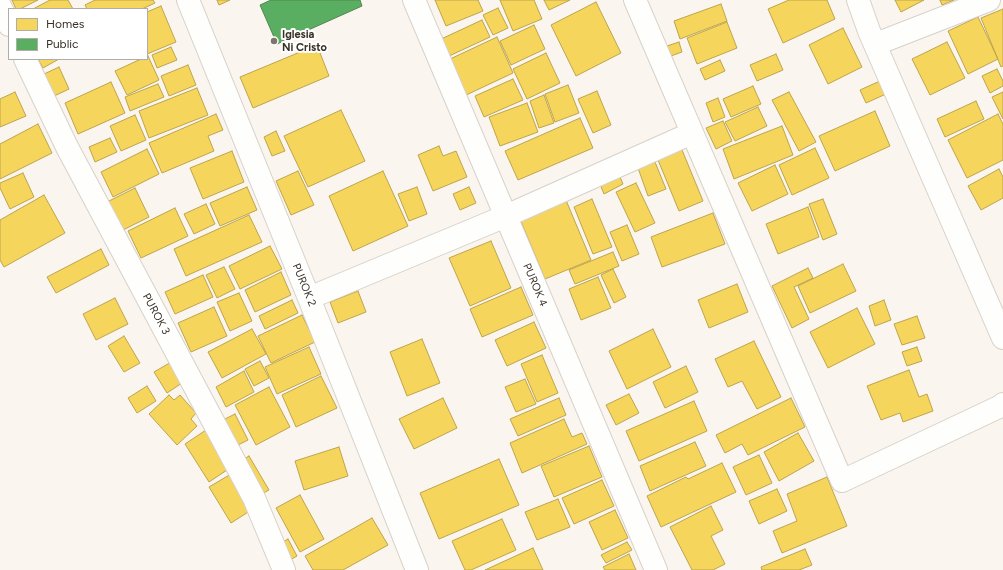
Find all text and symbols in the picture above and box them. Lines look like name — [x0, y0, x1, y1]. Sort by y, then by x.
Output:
legend — [8, 8, 148, 60]
text: Homes — [46, 17, 84, 31]
place label: Iglesia Ni Cristo — [282, 28, 327, 54]
marker: Iglesia Ni Cristo — [269, 36, 279, 46]
text: Public — [46, 37, 79, 51]
street label: PUROK 4 — [520, 261, 550, 309]
street label: PUROK 2 — [289, 262, 319, 308]
street label: PUROK 3 — [140, 291, 172, 337]

